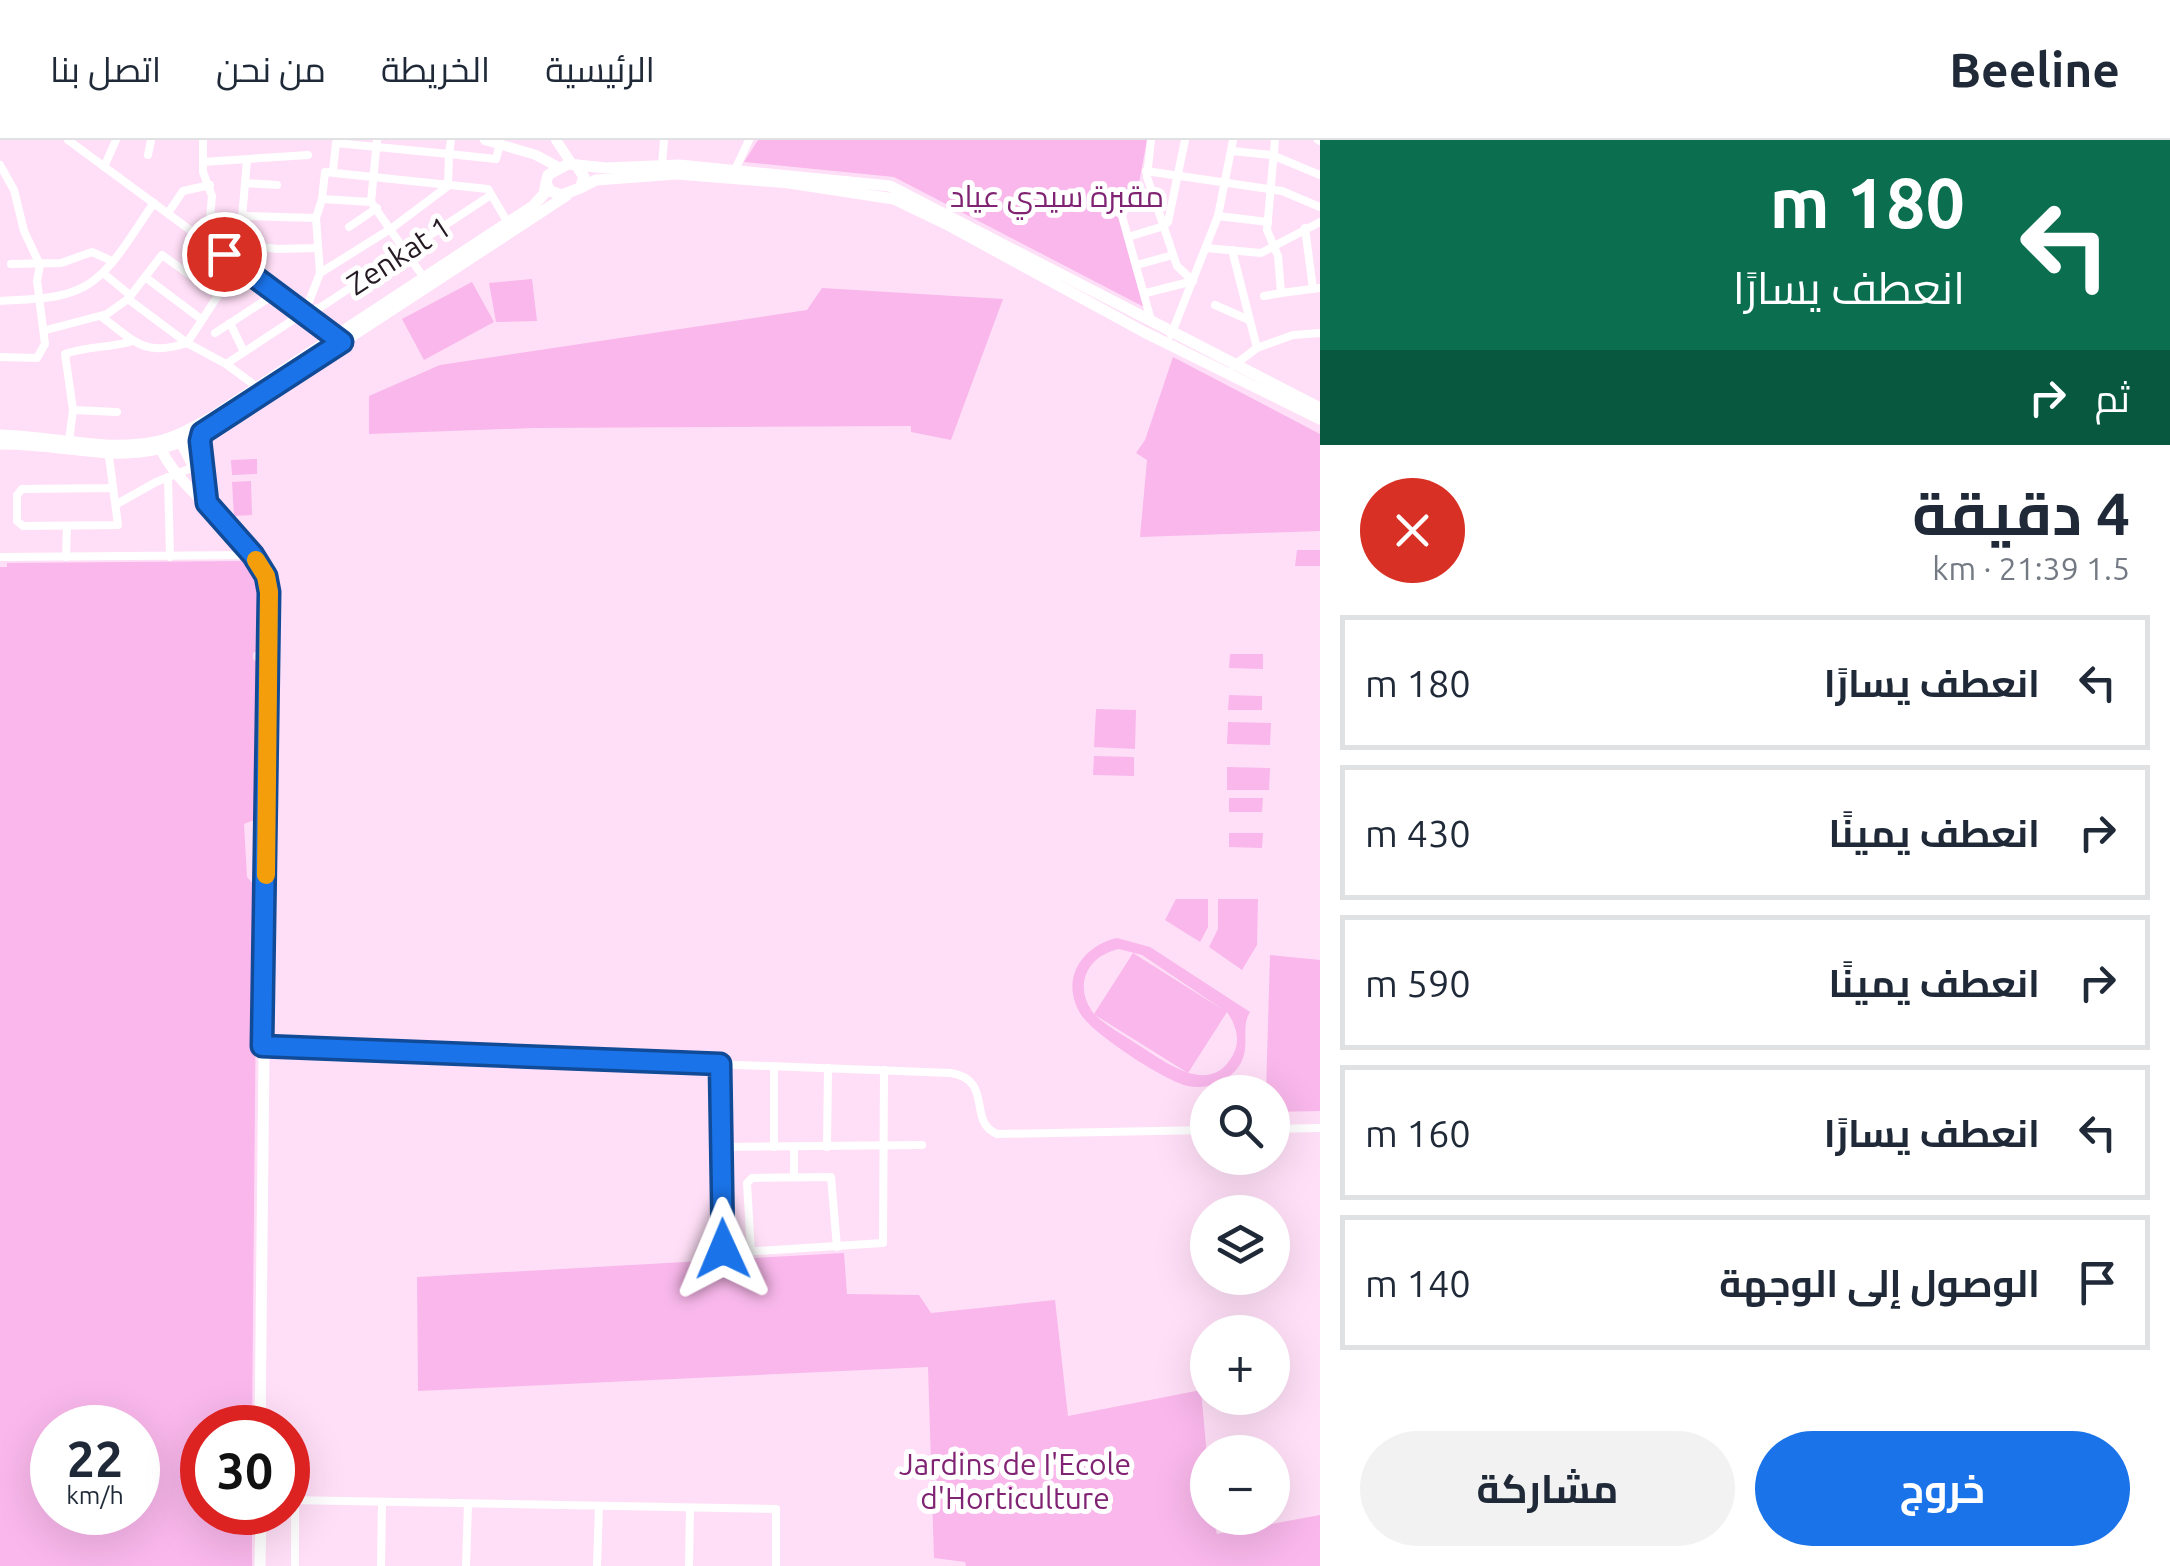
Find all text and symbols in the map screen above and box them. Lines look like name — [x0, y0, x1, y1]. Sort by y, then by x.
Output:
text: Beeline — [1949, 42, 2120, 96]
text: اتصل بنا — [50, 49, 161, 89]
text: من نحن — [216, 49, 326, 89]
text: الخريطة — [381, 49, 490, 89]
text: الرئيسية — [545, 49, 655, 89]
text: 180 m — [1770, 163, 1965, 241]
park label: مقبرة سيدي عياد — [950, 179, 1164, 220]
icon: left — [2000, 180, 2130, 310]
street label: Zenkat 1 — [340, 209, 457, 301]
pin — [182, 212, 267, 297]
icon: arrive — [197, 227, 252, 282]
text: انعطف يسارًا — [1733, 262, 1965, 313]
icon: right — [2020, 370, 2075, 425]
text: ثم — [2095, 377, 2130, 419]
button: close — [1360, 478, 1465, 583]
text: 4 دقيقة — [1912, 479, 2130, 546]
text: 1.5 km · 21:39 — [1932, 550, 2130, 586]
icon: left — [2070, 655, 2125, 710]
text: 180 m — [1365, 662, 1471, 704]
text: انعطف يسارًا — [1824, 662, 2040, 704]
icon: right — [2070, 805, 2125, 860]
text: 430 m — [1365, 812, 1471, 854]
text: انعطف يمينًا — [1828, 812, 2040, 854]
icon: right — [2070, 955, 2125, 1010]
text: 590 m — [1365, 962, 1471, 1004]
text: انعطف يمينًا — [1828, 962, 2040, 1004]
map controls — [1190, 1075, 1290, 1535]
button: search — [1190, 1075, 1290, 1175]
icon: left — [2070, 1105, 2125, 1160]
text: 160 m — [1365, 1112, 1471, 1154]
text: انعطف يسارًا — [1824, 1112, 2040, 1154]
button: layers — [1190, 1195, 1290, 1295]
position arrow — [671, 1197, 775, 1301]
icon: arrive — [2070, 1255, 2125, 1310]
text: 140 m — [1365, 1262, 1471, 1304]
text: الوصول إلى الوجهة — [1719, 1262, 2040, 1304]
button: + — [1190, 1315, 1290, 1415]
speed limit sign: 30 — [180, 1405, 310, 1535]
text: 22 — [67, 1430, 123, 1486]
button: مشاركة — [1360, 1431, 1735, 1546]
button: خروج — [1755, 1431, 2130, 1546]
button: − — [1190, 1435, 1290, 1535]
park label: Jardins de I'Ecole d'Horticulture — [899, 1447, 1131, 1515]
text: km/h — [66, 1481, 124, 1509]

